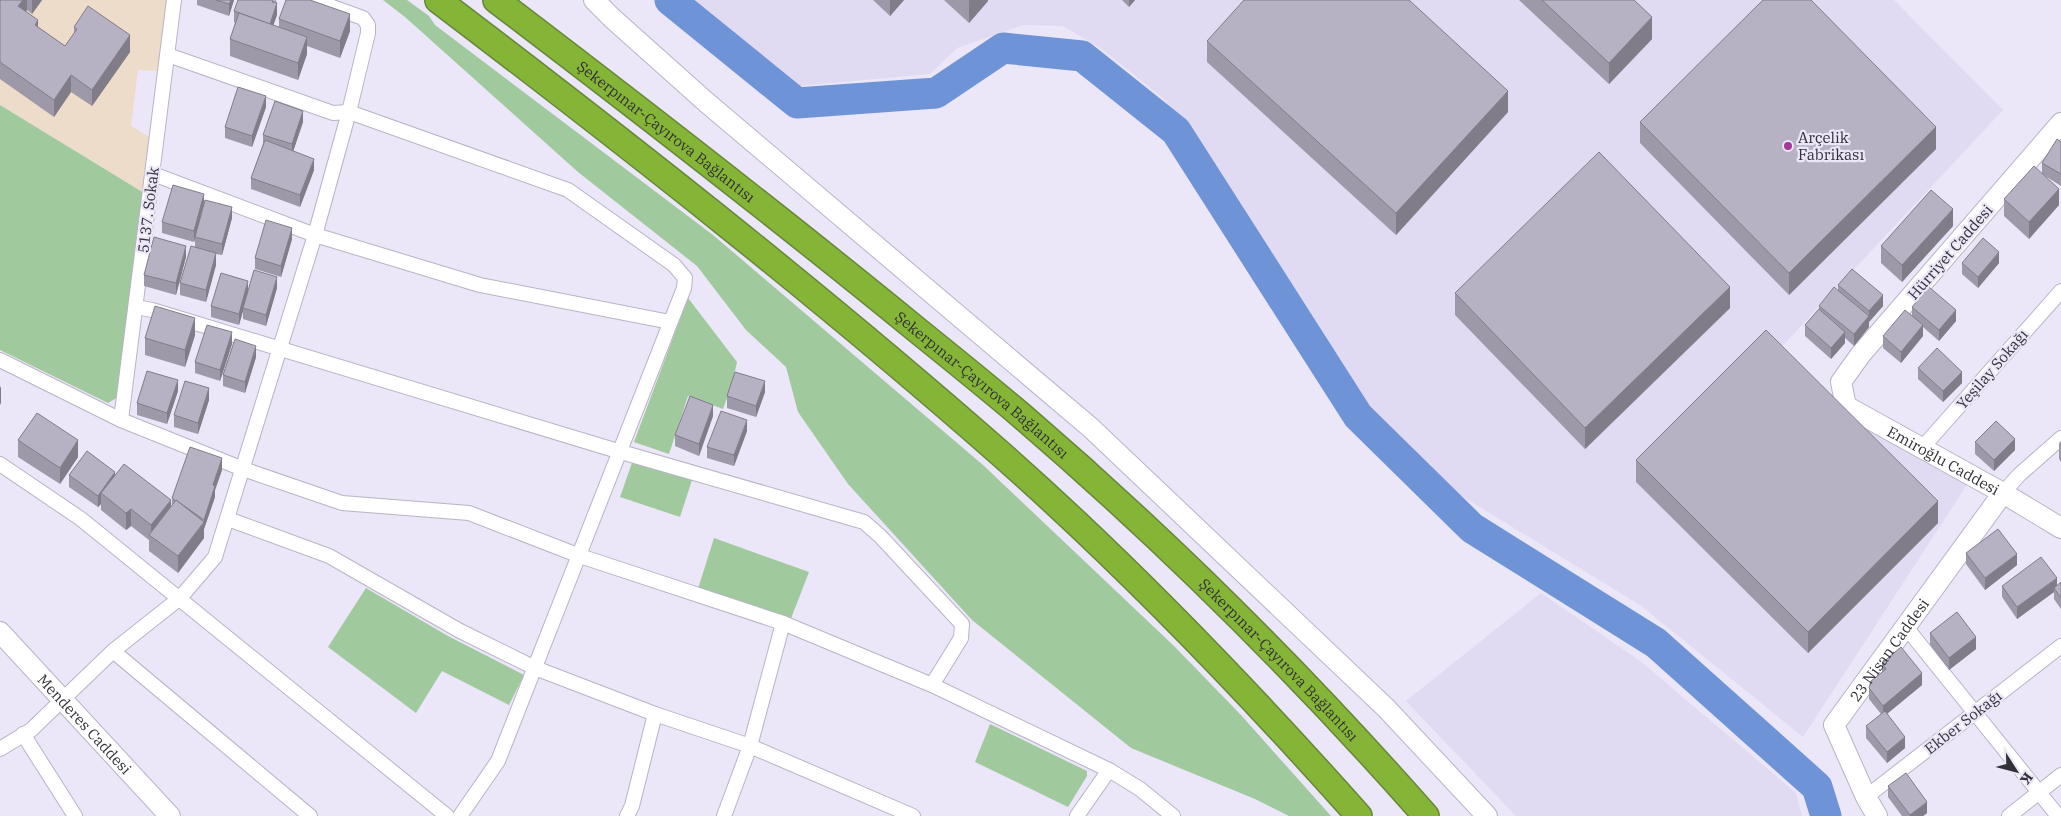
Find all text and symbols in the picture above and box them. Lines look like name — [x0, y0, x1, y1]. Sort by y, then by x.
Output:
street label: Şekerpınar-Çayırova Bağlantısı — [574, 56, 759, 206]
place label: Arçelik Fabrikası — [1798, 128, 1864, 164]
marker: Arçelik Fabrikası — [1782, 140, 1794, 152]
street label: 5137. Sokak — [133, 166, 163, 254]
street label: Hürriyet Caddesi — [1904, 200, 1997, 303]
street label: Şekerpınar-Çayırova Bağlantısı — [892, 307, 1073, 462]
street label: Yeşilay Sokağı — [1952, 325, 2032, 413]
street label: Emiroğlu Caddesi — [1884, 421, 2003, 499]
street label: Şekerpınar-Çayırova Bağlantısı — [1196, 574, 1363, 745]
street label: 23 Nisan Caddesi — [1845, 594, 1933, 705]
street label: Menderes Caddesi — [34, 670, 136, 778]
street label: Ekber Sokağı — [1921, 686, 2006, 758]
north arrow — [1991, 746, 2041, 796]
text: K — [2016, 769, 2037, 788]

